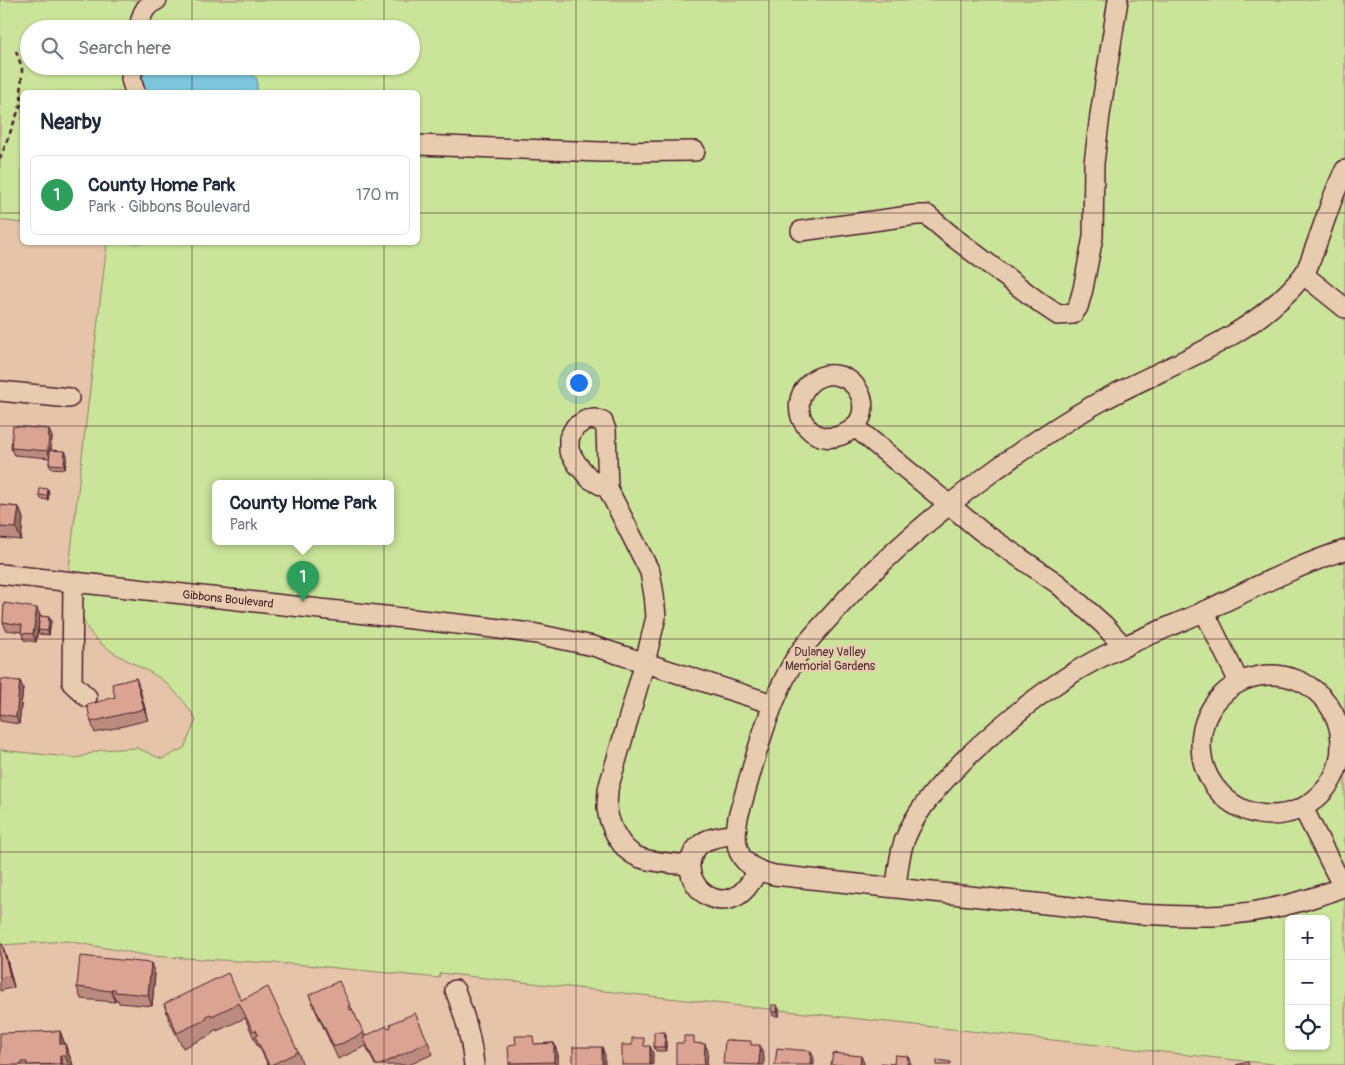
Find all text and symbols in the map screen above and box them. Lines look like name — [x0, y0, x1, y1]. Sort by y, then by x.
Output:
search box — [20, 20, 420, 75]
icon: search — [38, 34, 66, 62]
text: Search here — [78, 36, 171, 60]
text: Nearby — [40, 109, 101, 136]
text: County Home Park — [88, 173, 235, 197]
text: 1 — [54, 185, 60, 205]
text: 170 m — [356, 185, 399, 205]
text: Park · Gibbons Boulevard — [88, 197, 250, 217]
your location — [566, 370, 592, 396]
popup — [212, 480, 394, 545]
text: County Home Park — [229, 491, 377, 515]
text: Park — [229, 515, 257, 535]
pin: 1 — [287, 561, 319, 602]
street label: Gibbons Boulevard — [182, 587, 274, 612]
park label: Dulaney Valley Memorial Gardens — [785, 645, 876, 674]
map controls — [1285, 915, 1330, 1050]
button: + — [1285, 915, 1330, 960]
button: − — [1285, 960, 1330, 1005]
button: locate — [1285, 1005, 1330, 1050]

